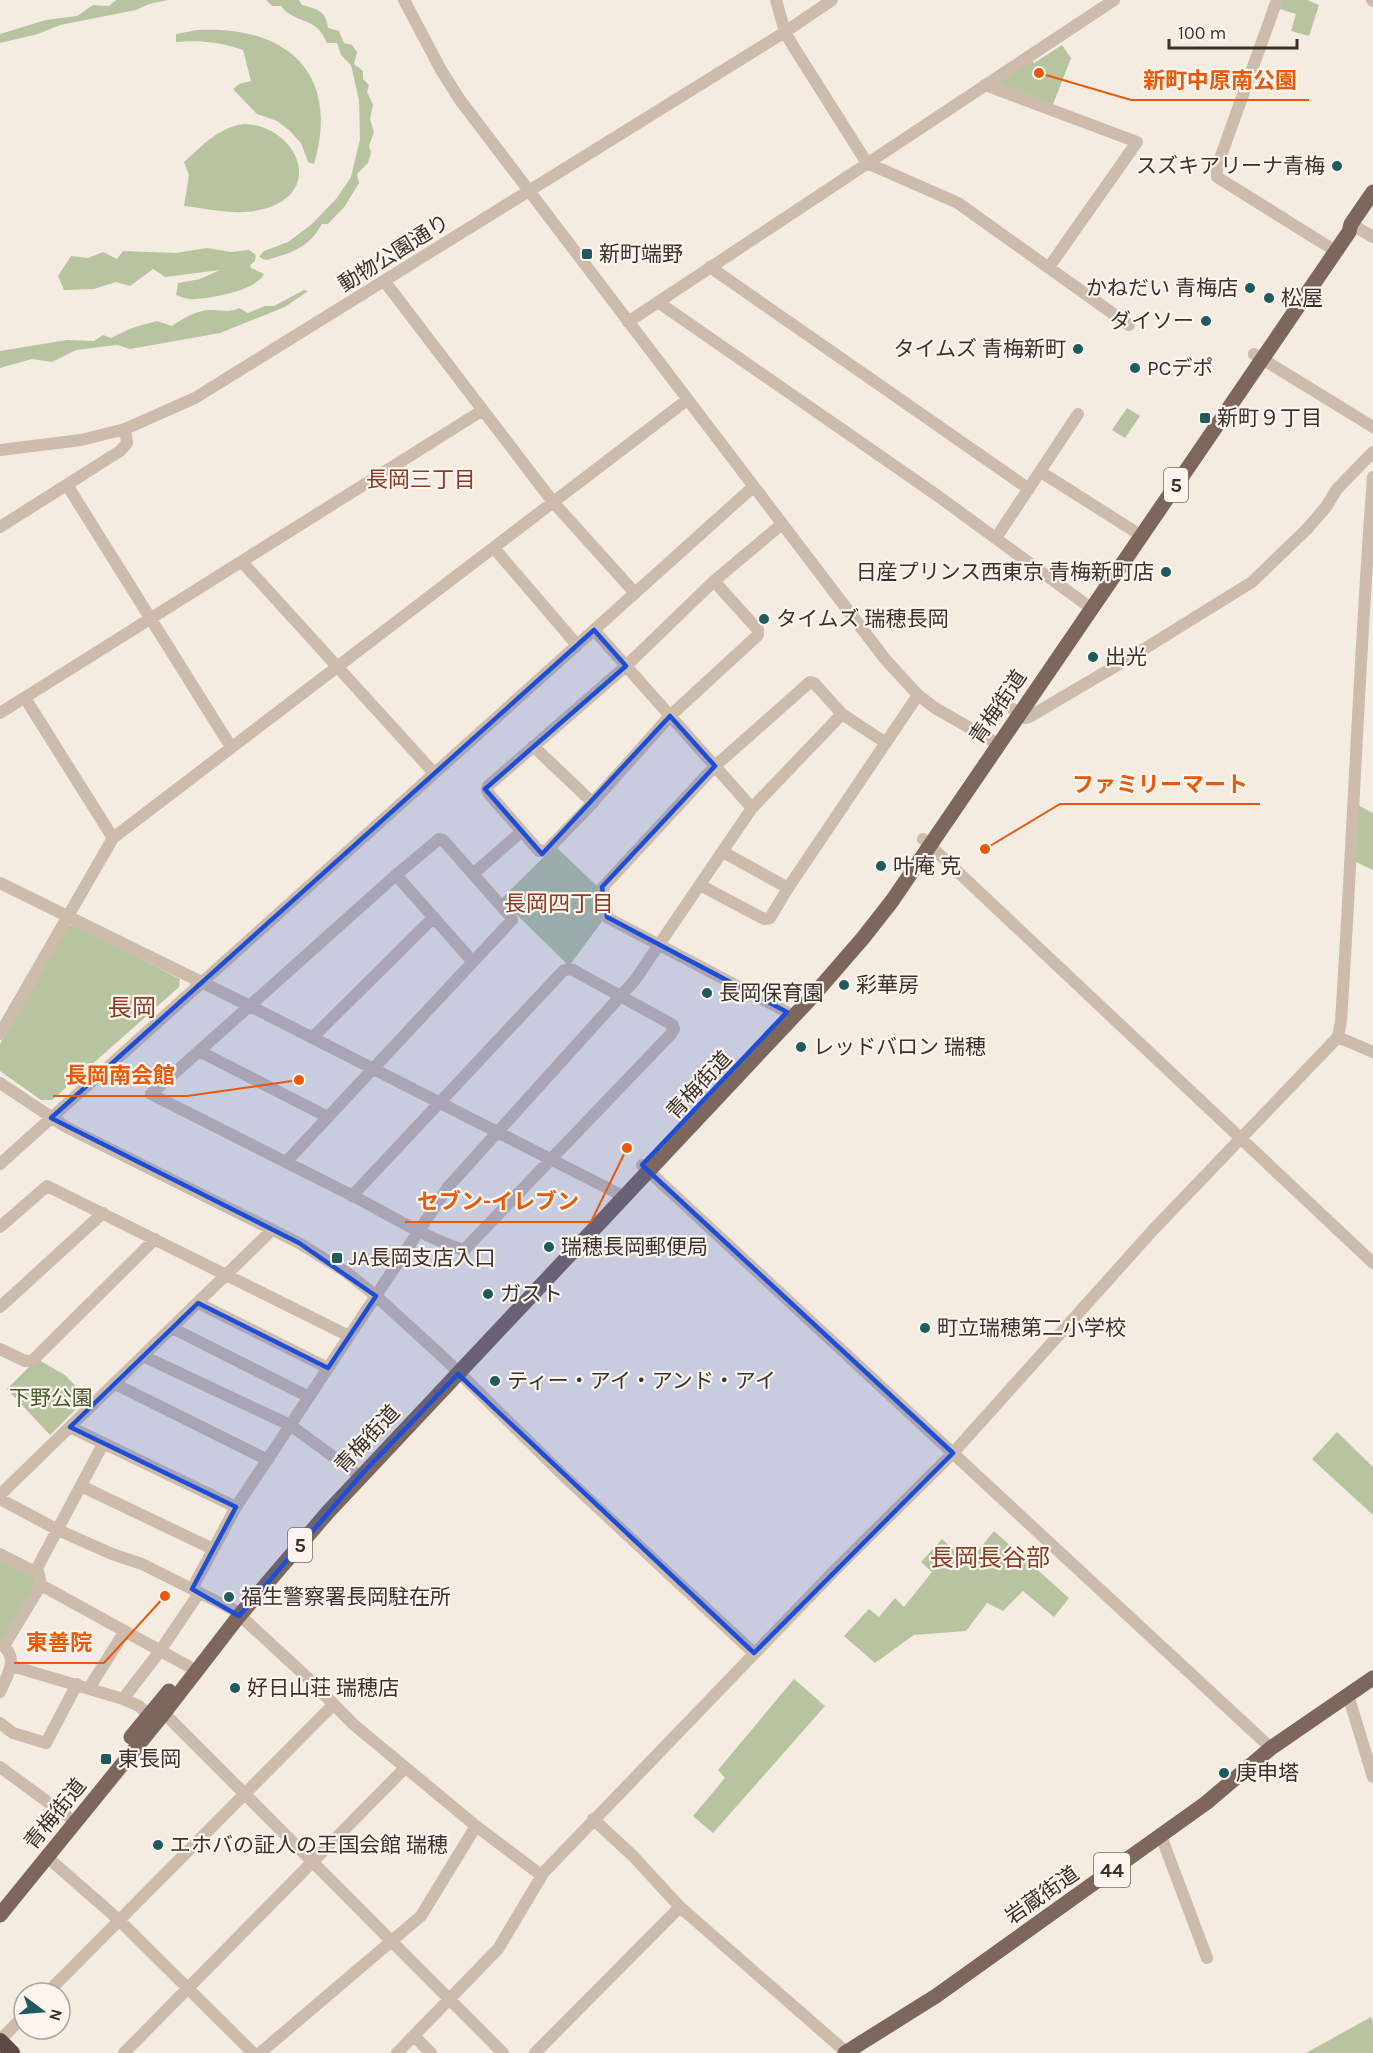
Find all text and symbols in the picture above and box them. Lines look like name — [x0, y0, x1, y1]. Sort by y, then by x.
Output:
scale bar — [1169, 12, 1296, 50]
text: 100 m — [1178, 22, 1226, 44]
callout: 新町中原南公園 — [1131, 60, 1309, 100]
text: 新町中原南公園 — [1143, 68, 1297, 94]
place label: スズキアリーナ青梅 — [1136, 154, 1325, 178]
marker: スズキアリーナ青梅 — [1330, 159, 1344, 173]
street label: 動物公園通り — [334, 209, 454, 297]
place label: 新町端野 — [599, 242, 683, 266]
marker: 新町端野 — [580, 247, 594, 261]
place label: かねだい 青梅店 — [1086, 276, 1238, 300]
marker: かねだい 青梅店 — [1243, 281, 1257, 295]
place label: 松屋 — [1281, 286, 1323, 310]
marker: 松屋 — [1262, 291, 1276, 305]
place label: ダイソー — [1110, 309, 1194, 333]
marker: ダイソー — [1199, 314, 1213, 328]
place label: タイムズ 青梅新町 — [893, 337, 1066, 361]
marker: タイムズ 青梅新町 — [1071, 342, 1085, 356]
place label: PCデポ — [1147, 356, 1214, 380]
marker: PCデポ — [1128, 361, 1142, 375]
place label: 新町９丁目 — [1217, 406, 1322, 430]
marker: 新町９丁目 — [1198, 411, 1212, 425]
district label: 長岡三丁目 — [366, 467, 476, 493]
road number: 5 — [1164, 468, 1188, 502]
place label: 日産プリンス西東京 青梅新町店 — [855, 560, 1154, 584]
marker: 日産プリンス西東京 青梅新町店 — [1159, 565, 1173, 579]
place label: タイムズ 瑞穂長岡 — [776, 607, 949, 631]
marker: タイムズ 瑞穂長岡 — [757, 612, 771, 626]
place label: 出光 — [1105, 645, 1147, 669]
marker: 出光 — [1086, 650, 1100, 664]
street label: 青梅街道 — [965, 665, 1031, 749]
callout: ファミリーマート — [1060, 764, 1260, 804]
text: ファミリーマート — [1072, 772, 1248, 798]
place label: 叶庵 克 — [893, 854, 961, 878]
marker: 叶庵 克 — [874, 859, 888, 873]
district label: 長岡四丁目 — [504, 891, 614, 917]
place label: 彩華房 — [856, 973, 919, 997]
marker: 彩華房 — [837, 978, 851, 992]
place label: 長岡保育園 — [719, 981, 824, 1005]
marker: 長岡保育園 — [700, 986, 714, 1000]
district label: 長岡 — [108, 994, 156, 1022]
place label: レッドバロン 瑞穂 — [813, 1035, 986, 1059]
marker: レッドバロン 瑞穂 — [794, 1040, 808, 1054]
street label: 青梅街道 — [662, 1046, 736, 1124]
callout: 長岡南会館 — [53, 1056, 187, 1096]
text: 長岡南会館 — [65, 1063, 175, 1089]
callout: セブン-イレブン — [405, 1182, 591, 1222]
text: セブン-イレブン — [417, 1189, 579, 1215]
place label: 瑞穂長岡郵便局 — [561, 1235, 708, 1259]
marker: 瑞穂長岡郵便局 — [542, 1240, 556, 1254]
place label: JA長岡支店入口 — [349, 1246, 496, 1270]
marker: JA長岡支店入口 — [330, 1251, 344, 1265]
place label: ガスト — [500, 1282, 563, 1306]
marker: ガスト — [481, 1287, 495, 1301]
place label: 町立瑞穂第二小学校 — [937, 1316, 1126, 1340]
marker: 町立瑞穂第二小学校 — [918, 1321, 932, 1335]
place label: ティー・アイ・アンド・アイ — [507, 1369, 776, 1393]
marker: ティー・アイ・アンド・アイ — [488, 1374, 502, 1388]
park label: 下野公園 — [9, 1386, 93, 1410]
street label: 青梅街道 — [330, 1400, 404, 1478]
road number: 5 — [288, 1528, 312, 1562]
district label: 長岡長谷部 — [930, 1544, 1050, 1572]
place label: 福生警察署長岡駐在所 — [241, 1585, 451, 1609]
marker: 福生警察署長岡駐在所 — [222, 1590, 236, 1604]
callout: 東善院 — [14, 1623, 104, 1663]
text: 東善院 — [26, 1630, 92, 1656]
place label: 好日山荘 瑞穂店 — [247, 1676, 399, 1700]
marker: 好日山荘 瑞穂店 — [228, 1681, 242, 1695]
place label: 東長岡 — [118, 1747, 181, 1771]
marker: 東長岡 — [99, 1752, 113, 1766]
place label: 庚申塔 — [1236, 1761, 1299, 1785]
marker: 庚申塔 — [1217, 1766, 1231, 1780]
street label: 青梅街道 — [19, 1774, 91, 1854]
place label: エホバの証人の王国会館 瑞穂 — [170, 1833, 448, 1857]
marker: エホバの証人の王国会館 瑞穂 — [151, 1838, 165, 1852]
road number: 44 — [1094, 1853, 1130, 1887]
street label: 岩蔵街道 — [1001, 1861, 1083, 1929]
north arrow — [12, 1981, 72, 2041]
text: N — [45, 2007, 67, 2023]

